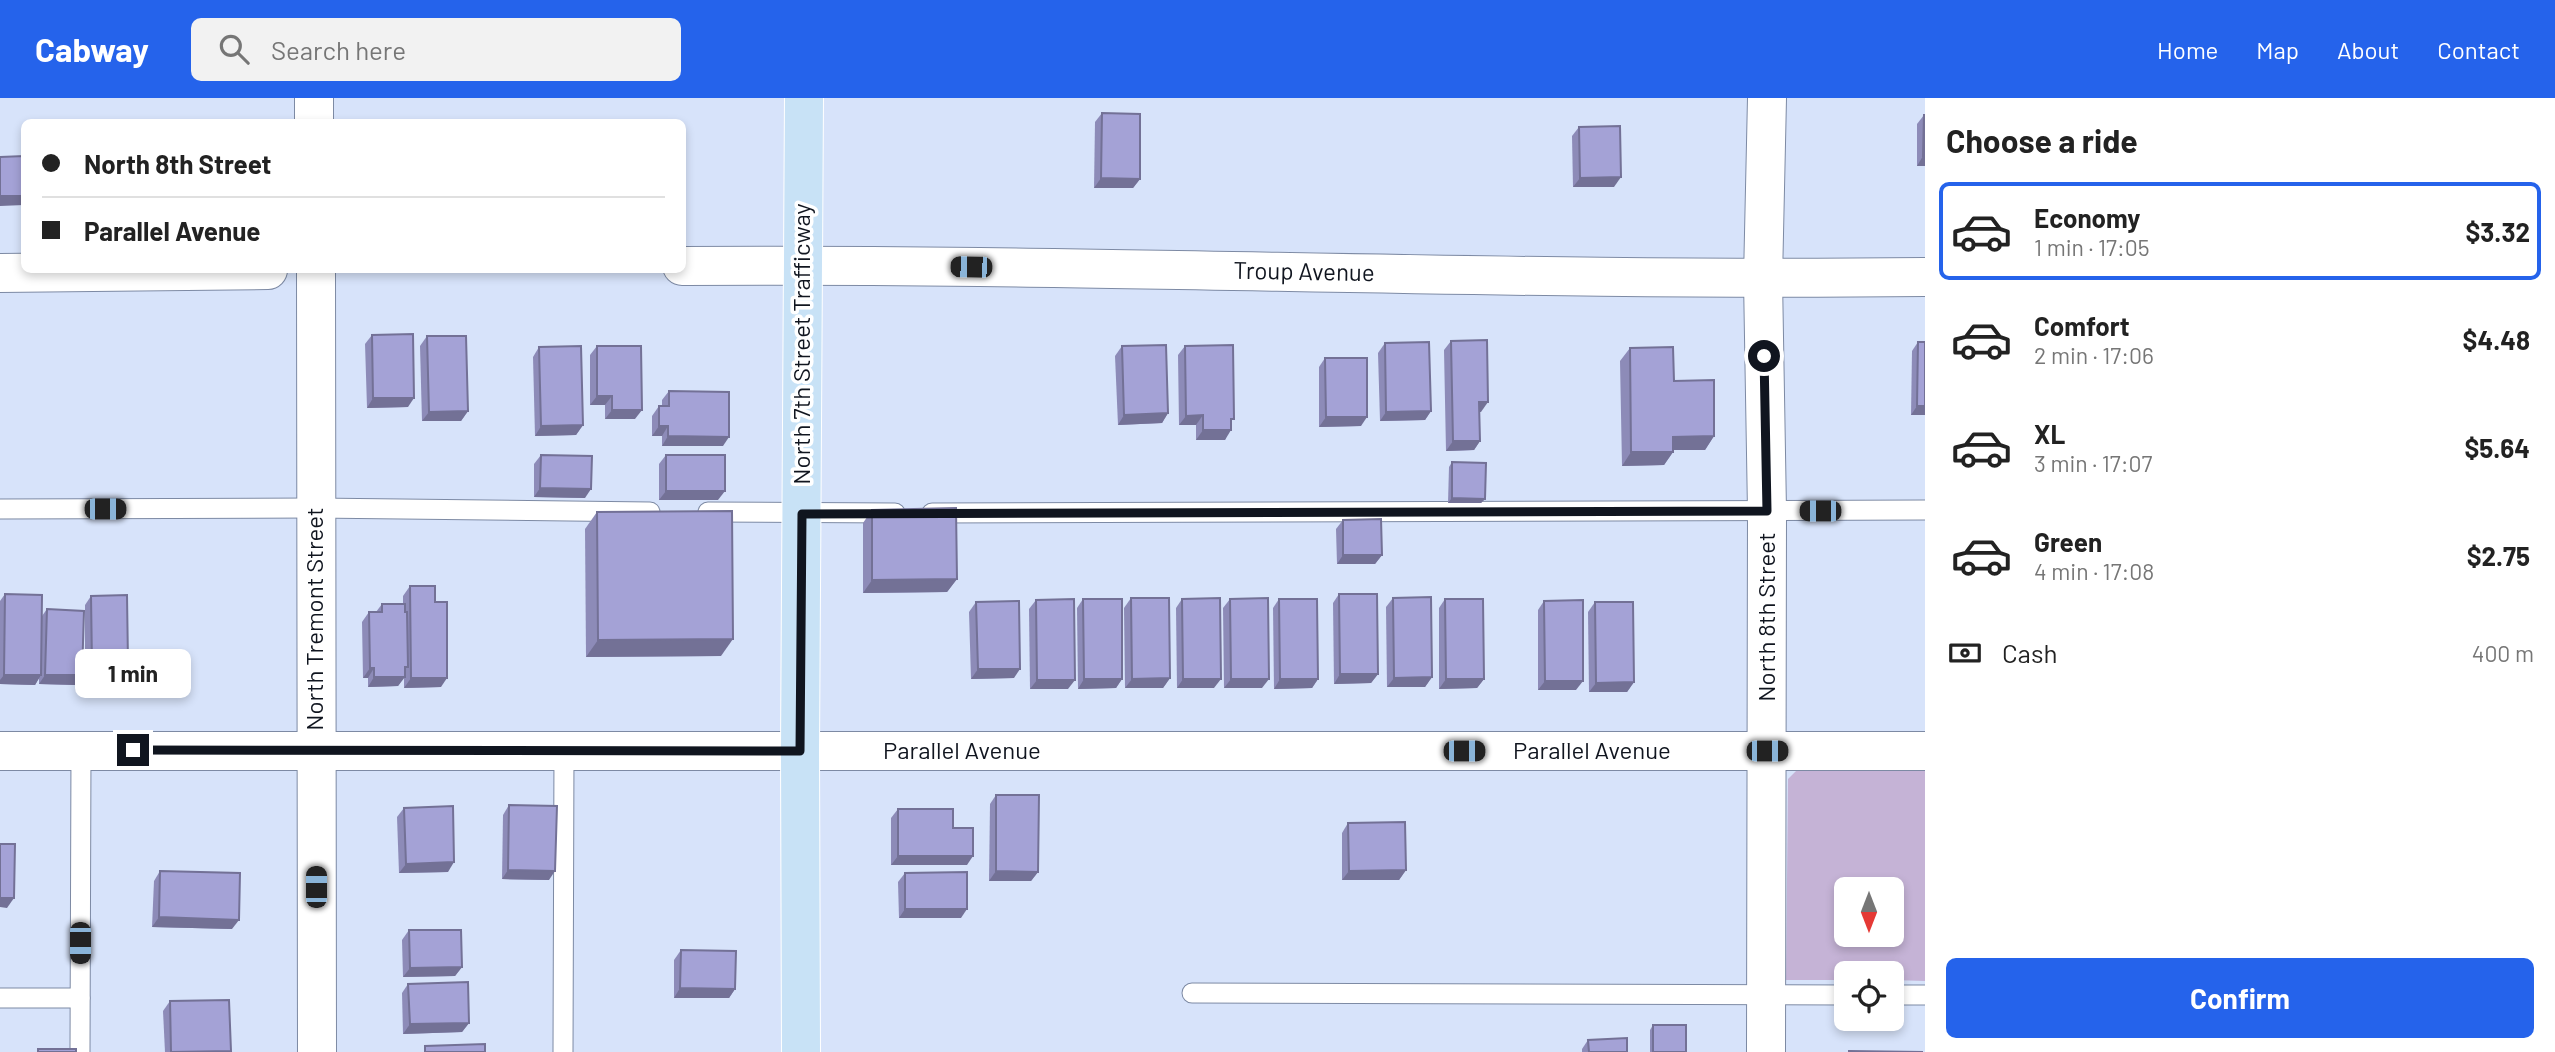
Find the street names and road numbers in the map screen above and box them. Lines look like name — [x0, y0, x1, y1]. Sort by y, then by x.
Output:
street label: North 7th Street Trafficway — [786, 203, 815, 485]
street label: Troup Avenue — [1233, 255, 1375, 286]
street label: North Tremont Street — [299, 507, 328, 731]
street label: North 8th Street — [1751, 532, 1780, 702]
street label: Parallel Avenue — [883, 735, 1041, 764]
street label: Parallel Avenue — [1513, 735, 1671, 764]

